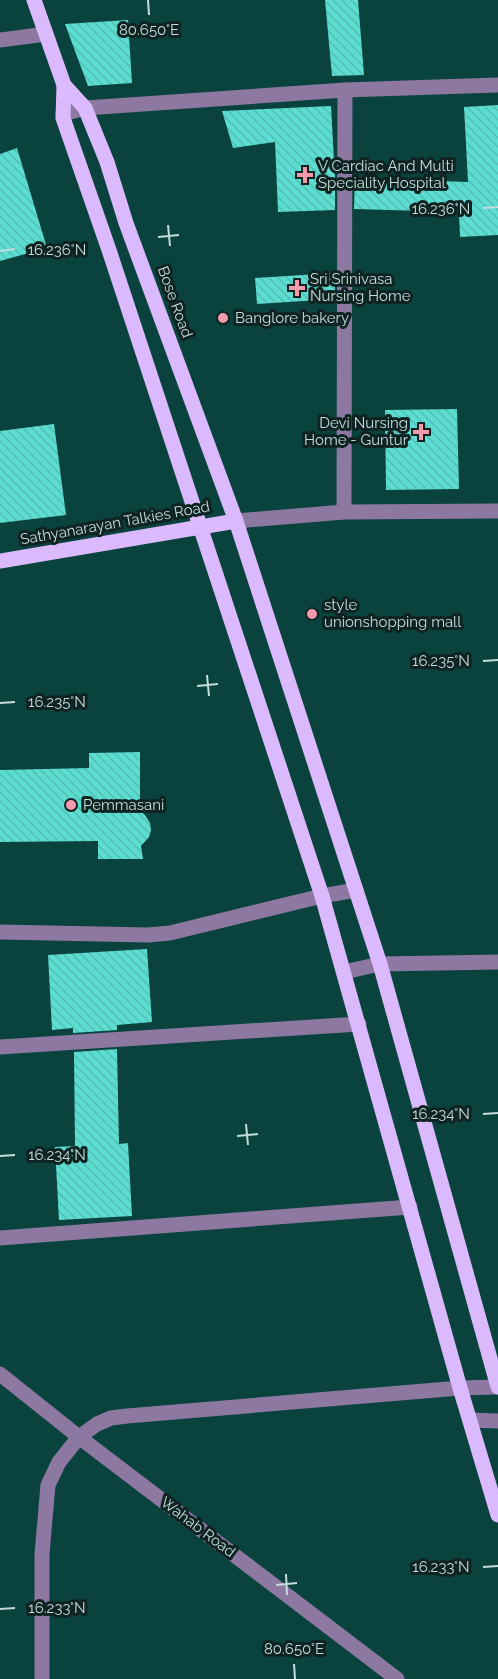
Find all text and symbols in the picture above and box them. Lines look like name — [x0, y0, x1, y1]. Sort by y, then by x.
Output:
text: 80.650°E — [119, 21, 179, 39]
place label: V Cardiac And Multi Speciality Hospital — [318, 157, 454, 192]
marker: V Cardiac And Multi Speciality Hospital — [296, 166, 314, 184]
text: 16.236°N — [412, 200, 470, 218]
text: 16.236°N — [28, 241, 86, 259]
street label: Bose Road — [154, 264, 196, 340]
place label: Sri Srinivasa Nursing Home — [310, 270, 411, 305]
marker: Sri Srinivasa Nursing Home — [288, 279, 306, 297]
place label: Banglore bakery — [235, 309, 349, 327]
marker: Banglore bakery — [216, 311, 230, 325]
place label: Devi Nursing Home - Guntur — [304, 414, 409, 449]
marker: Devi Nursing Home - Guntur — [412, 423, 430, 441]
street label: Sathyanarayan Talkies Road — [19, 497, 211, 549]
place label: style unionshopping mall — [324, 596, 462, 631]
marker: style unionshopping mall — [305, 607, 319, 621]
text: 16.235°N — [412, 652, 470, 670]
text: 16.235°N — [28, 693, 86, 711]
place label: Pemmasani — [83, 796, 164, 814]
marker: Pemmasani — [64, 798, 78, 812]
text: 16.234°N — [412, 1105, 470, 1123]
text: 16.234°N — [28, 1146, 86, 1164]
street label: Wahab Road — [157, 1493, 239, 1561]
text: 16.233°N — [412, 1558, 470, 1576]
text: 16.233°N — [28, 1599, 86, 1617]
text: 80.650°E — [264, 1640, 324, 1658]

